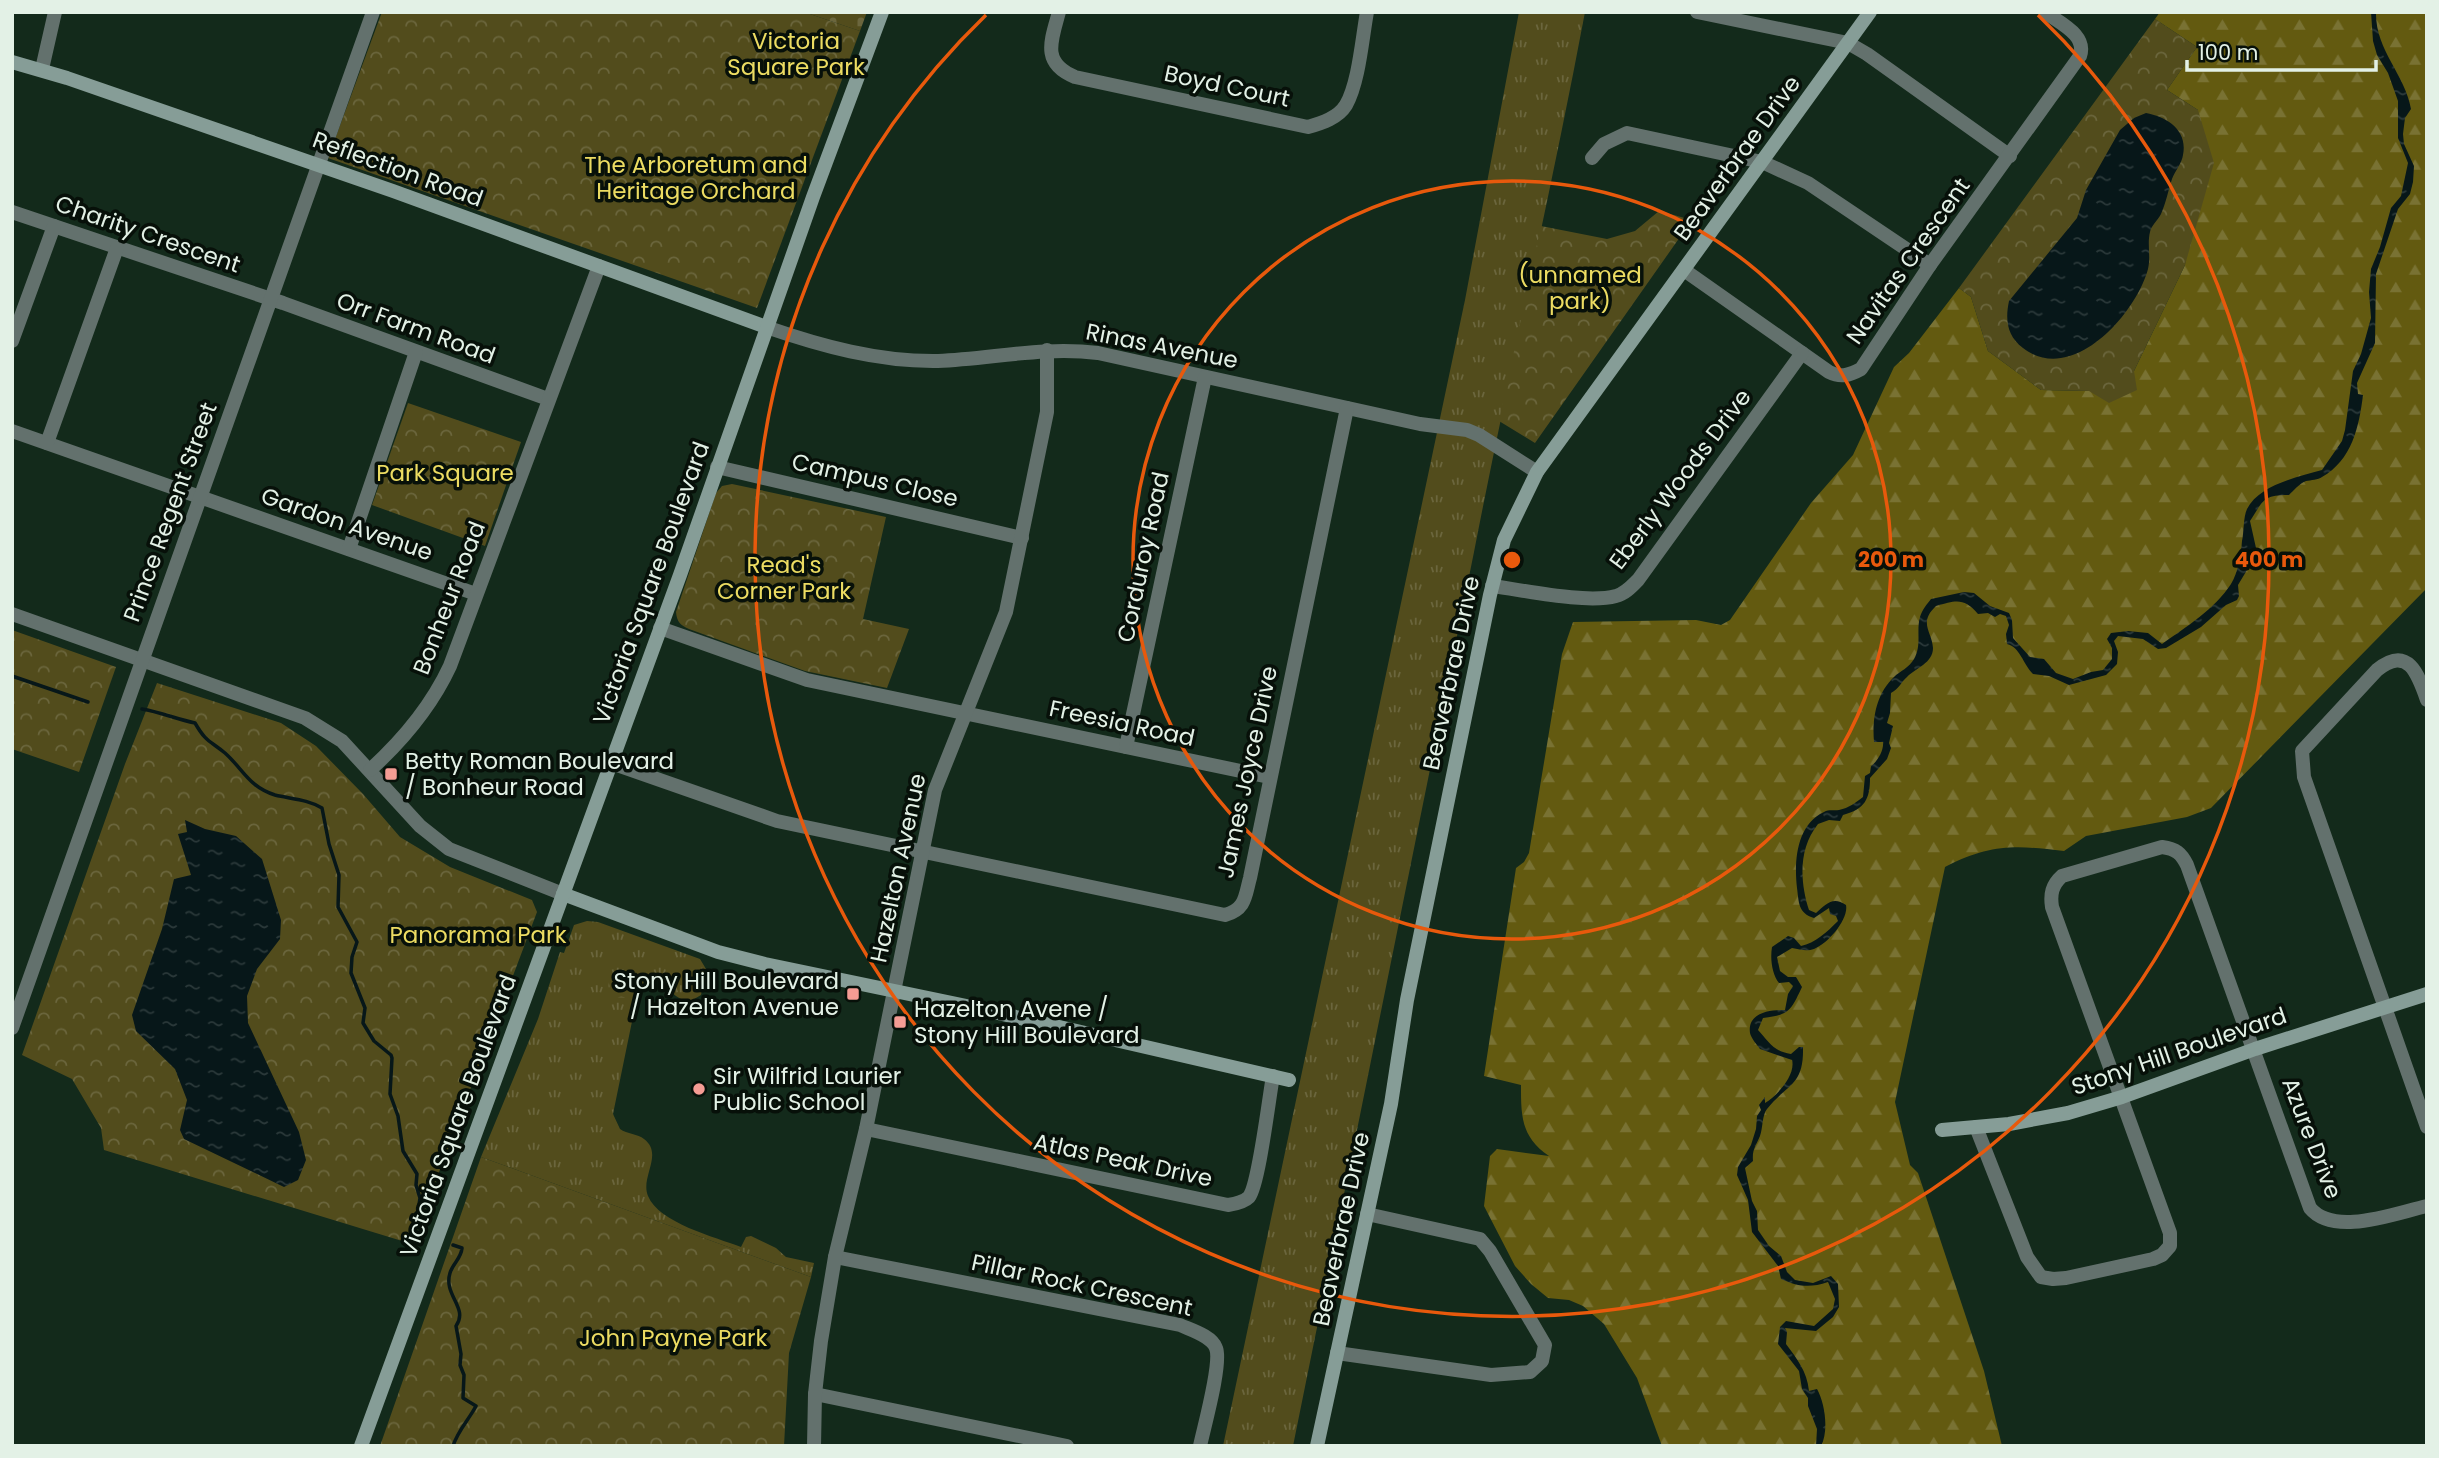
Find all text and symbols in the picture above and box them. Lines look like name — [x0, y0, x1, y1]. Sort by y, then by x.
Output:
park label: Victoria Square Park — [727, 25, 865, 83]
scale bar — [2187, 28, 2376, 72]
text: 100 m — [2198, 38, 2258, 67]
street label: Boyd Court — [1161, 57, 1293, 115]
street label: Beaverbrae Drive — [1666, 69, 1808, 247]
street label: Reflection Road — [308, 123, 488, 215]
park label: The Arboretum and Heritage Orchard — [584, 149, 808, 207]
street label: Navitas Crescent — [1839, 171, 1977, 351]
street label: Charity Crescent — [51, 187, 245, 281]
park label: (unnamed park) — [1518, 259, 1642, 317]
street label: Orr Farm Road — [332, 284, 500, 372]
street label: Rinas Avenue — [1083, 316, 1241, 376]
street label: Eberly Woods Drive — [1602, 382, 1758, 576]
street label: Prince Regent Street — [115, 398, 225, 626]
street label: Victoria Square Boulevard — [585, 437, 717, 729]
street label: Campus Close — [789, 445, 961, 515]
park label: Park Square — [376, 457, 514, 489]
street label: Corduroy Road — [1109, 469, 1177, 645]
street label: Gardon Avenue — [257, 480, 437, 568]
street label: Bonheur Road — [405, 517, 493, 679]
text: 200 m — [1858, 545, 1924, 574]
text: 400 m — [2235, 545, 2303, 574]
centre of rings — [1500, 548, 1524, 572]
park label: Read's Corner Park — [717, 549, 851, 607]
street label: Beaverbrae Drive — [1415, 573, 1487, 773]
street label: James Joyce Drive — [1209, 663, 1285, 881]
street label: Freesia Road — [1046, 692, 1198, 754]
place label: Betty Roman Boulevard / Bonheur Road — [405, 745, 674, 803]
marker: Betty Roman Boulevard / Bonheur Road — [383, 766, 399, 782]
street label: Hazelton Avenue — [862, 771, 934, 965]
park label: Panorama Park — [389, 919, 567, 951]
place label: Stony Hill Boulevard / Hazelton Avenue — [614, 965, 839, 1023]
street label: Victoria Square Boulevard — [392, 970, 524, 1262]
marker: Stony Hill Boulevard / Hazelton Avenue — [845, 986, 861, 1002]
place label: Hazelton Avene / Stony Hill Boulevard — [914, 993, 1139, 1051]
street label: Stony Hill Boulevard — [2067, 999, 2291, 1103]
marker: Hazelton Avene / Stony Hill Boulevard — [892, 1014, 908, 1030]
place label: Sir Wilfrid Laurier Public School — [713, 1060, 901, 1118]
street label: Azure Drive — [2274, 1073, 2350, 1203]
marker: Sir Wilfrid Laurier Public School — [691, 1081, 707, 1097]
street label: Atlas Peak Drive — [1031, 1125, 1215, 1195]
street label: Beaverbrae Drive — [1305, 1129, 1377, 1329]
street label: Pillar Rock Crescent — [969, 1246, 1195, 1324]
park label: John Payne Park — [579, 1322, 768, 1354]

